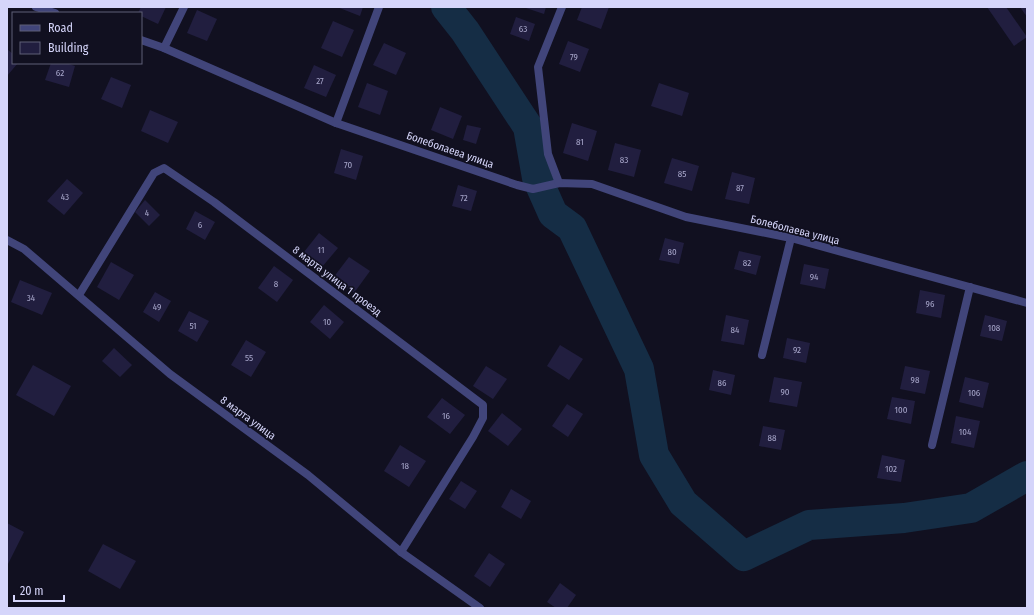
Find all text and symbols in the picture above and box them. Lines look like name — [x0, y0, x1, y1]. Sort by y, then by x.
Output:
legend — [12, 12, 142, 64]
text: Road — [48, 21, 73, 35]
house number: 63 — [519, 24, 527, 34]
text: Building — [48, 41, 89, 55]
house number: 79 — [570, 52, 578, 62]
house number: 62 — [56, 68, 64, 78]
house number: 27 — [316, 76, 324, 86]
street label: Болеболаева улица — [405, 129, 495, 171]
house number: 81 — [576, 137, 584, 147]
house number: 83 — [620, 155, 628, 165]
house number: 70 — [344, 160, 352, 170]
house number: 85 — [678, 169, 686, 179]
house number: 87 — [736, 183, 744, 193]
house number: 43 — [61, 192, 69, 202]
house number: 72 — [460, 193, 468, 203]
house number: 4 — [145, 208, 150, 218]
street label: Болеболаева улица — [749, 213, 841, 247]
house number: 6 — [198, 220, 203, 230]
street label: 8 марта улица 1 проезд — [290, 243, 384, 319]
house number: 11 — [318, 245, 324, 255]
house number: 80 — [667, 247, 677, 257]
house number: 82 — [743, 258, 751, 268]
house number: 94 — [810, 272, 819, 282]
house number: 8 — [274, 279, 279, 289]
house number: 34 — [27, 293, 36, 303]
house number: 96 — [926, 299, 935, 309]
house number: 49 — [153, 302, 161, 312]
house number: 10 — [323, 317, 331, 327]
house number: 51 — [189, 321, 197, 331]
house number: 108 — [988, 323, 1001, 333]
house number: 84 — [731, 325, 740, 335]
house number: 92 — [793, 345, 801, 355]
house number: 55 — [245, 353, 253, 363]
house number: 98 — [911, 375, 920, 385]
house number: 86 — [718, 378, 727, 388]
house number: 90 — [780, 387, 790, 397]
house number: 106 — [968, 388, 981, 398]
street label: 8 марта улица — [218, 394, 278, 442]
house number: 100 — [895, 405, 908, 415]
house number: 16 — [442, 411, 451, 421]
house number: 104 — [959, 427, 972, 437]
house number: 88 — [767, 433, 777, 443]
house number: 18 — [401, 461, 410, 471]
house number: 102 — [885, 464, 897, 474]
scale bar — [14, 577, 64, 603]
text: 20 m — [20, 584, 44, 598]

